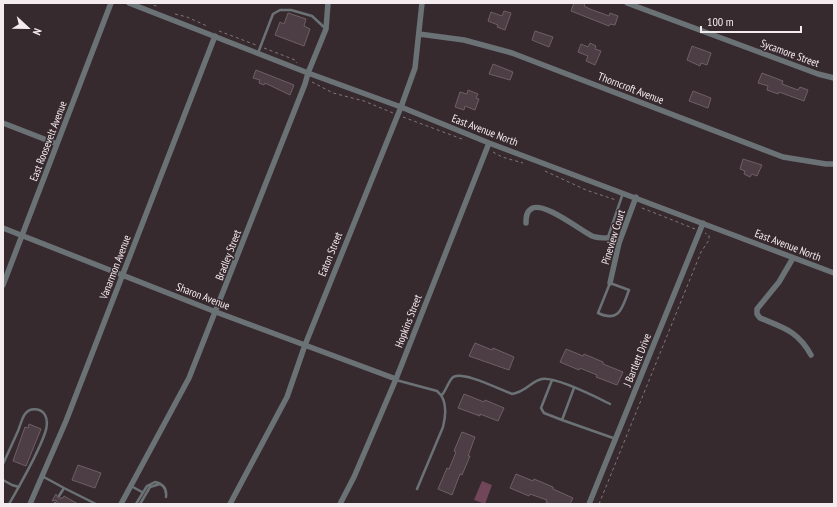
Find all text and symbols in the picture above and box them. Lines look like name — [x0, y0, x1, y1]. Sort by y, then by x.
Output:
north arrow — [8, 8, 48, 48]
scale bar — [701, 8, 801, 34]
text: 100 m — [707, 14, 734, 29]
text: N — [30, 26, 45, 37]
street label: Sycamore Street — [759, 36, 821, 70]
street label: Thorncroft Avenue — [596, 69, 666, 107]
street label: East Roosevelt Avenue — [26, 98, 70, 183]
street label: East Avenue North — [450, 111, 520, 149]
street label: Pineview Court — [598, 208, 628, 266]
street label: East Avenue North — [753, 226, 823, 264]
street label: Bradley Street — [212, 228, 244, 282]
street label: Eaton Street — [315, 230, 345, 278]
street label: Vanarmon Avenue — [96, 232, 134, 302]
street label: Sharon Avenue — [174, 279, 232, 313]
street label: Hopkins Street — [391, 292, 425, 350]
street label: J Bartlett Drive — [620, 331, 654, 390]

